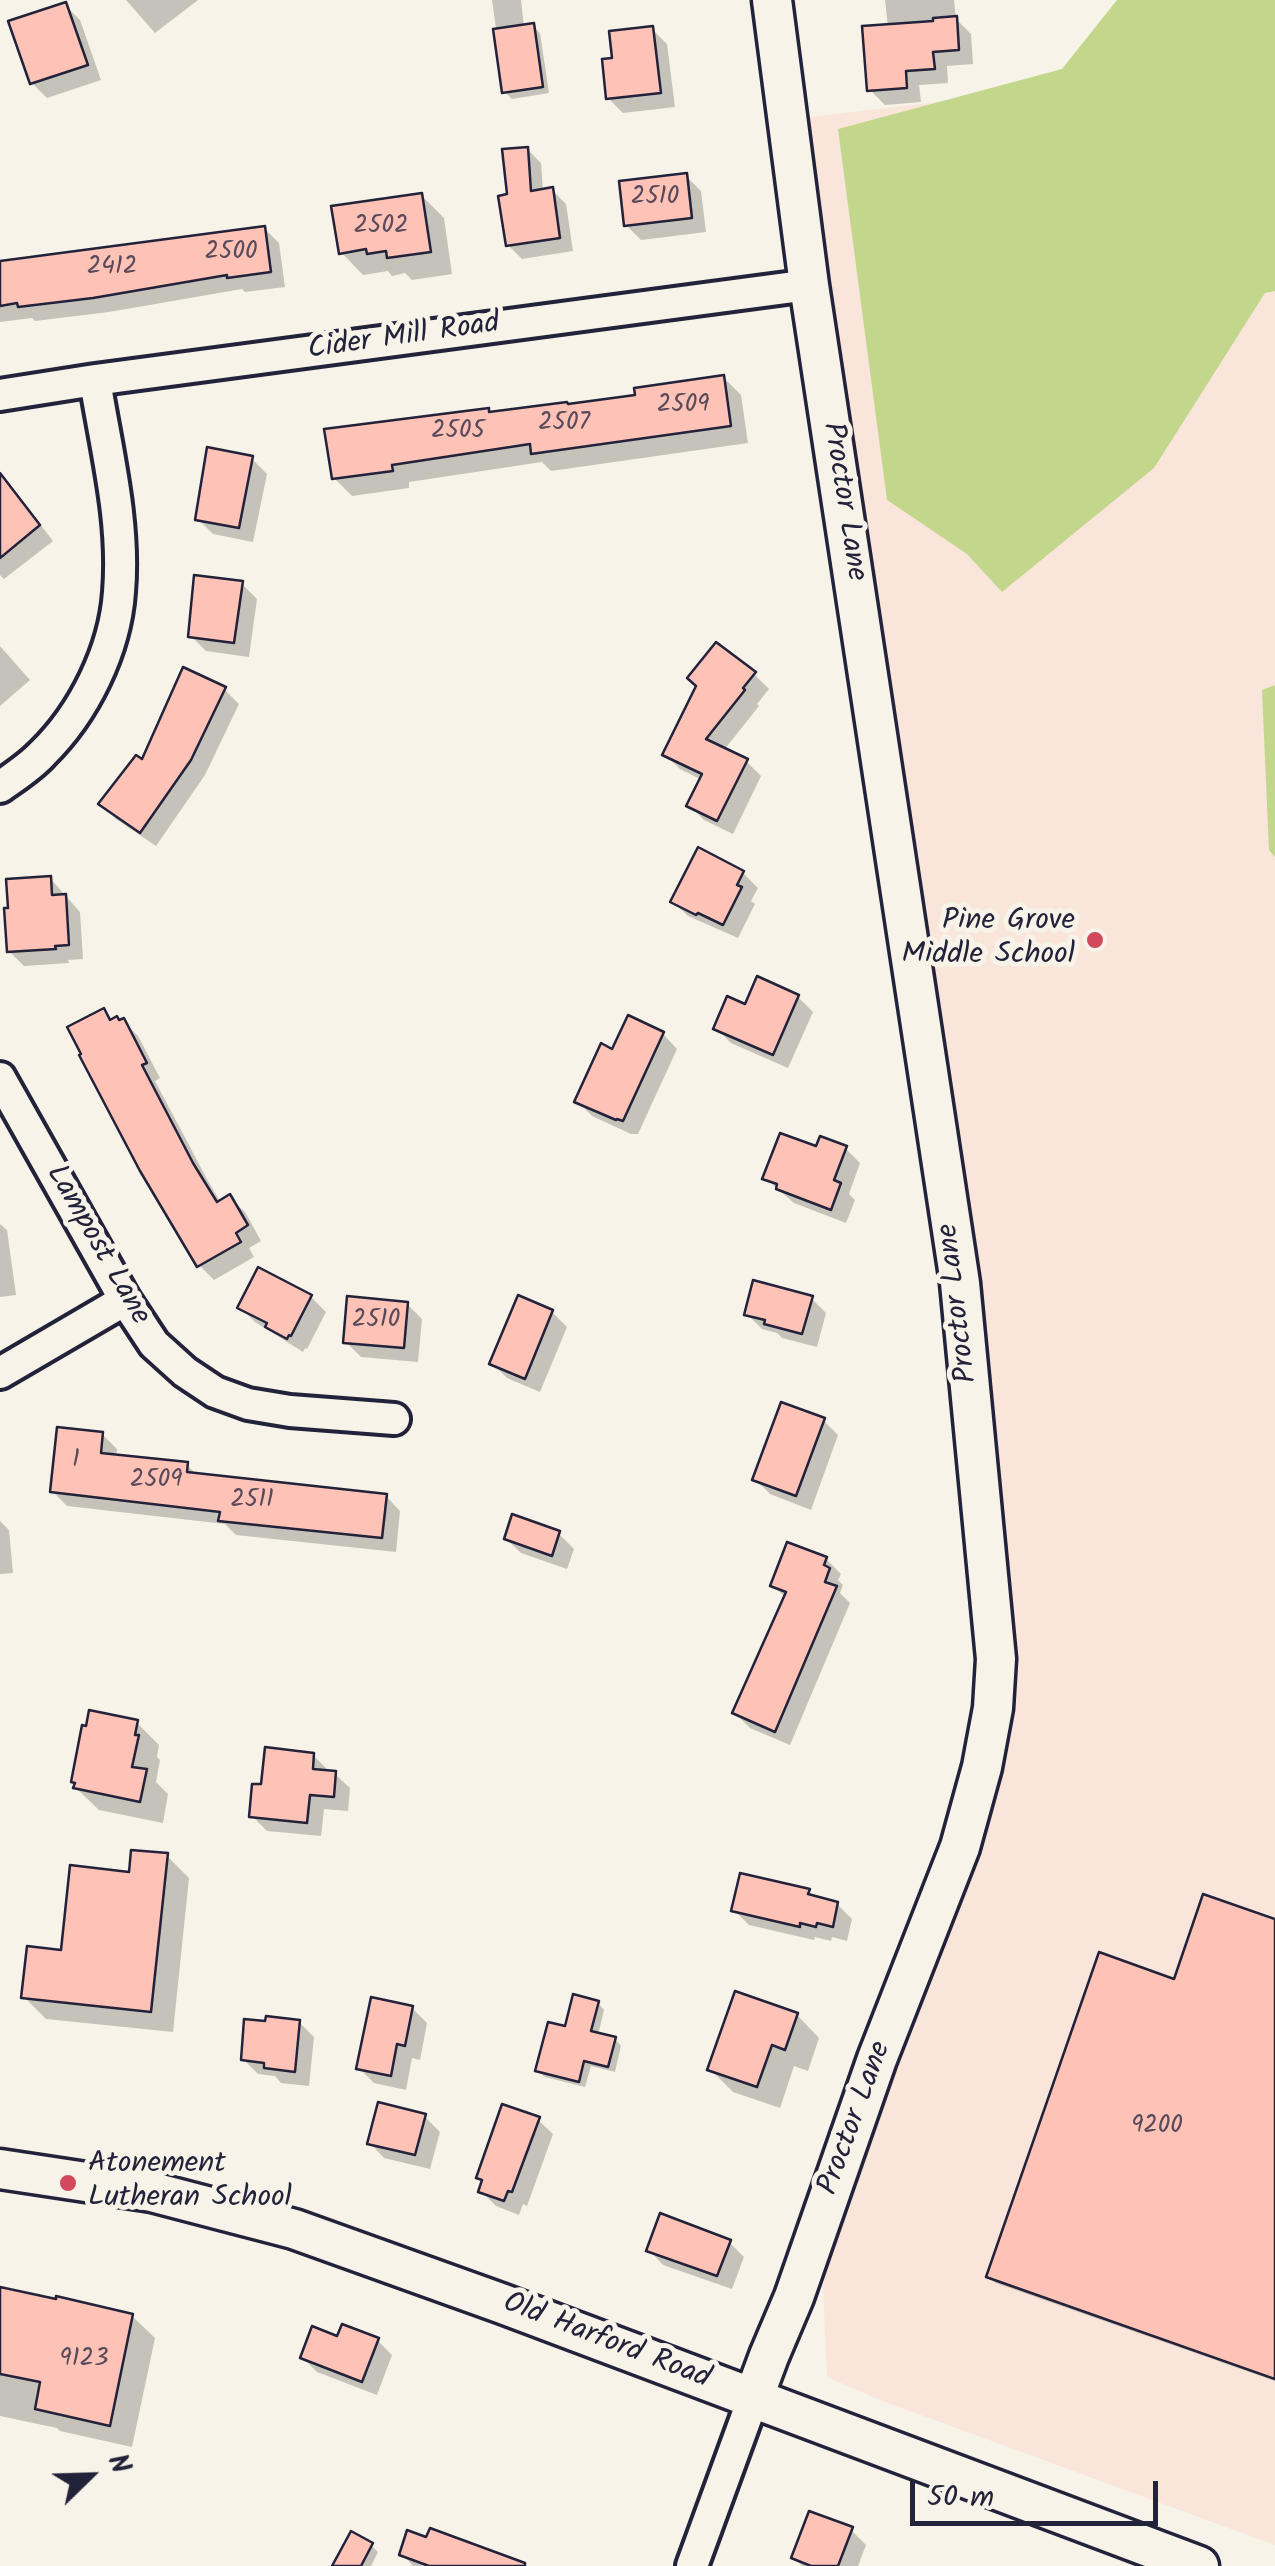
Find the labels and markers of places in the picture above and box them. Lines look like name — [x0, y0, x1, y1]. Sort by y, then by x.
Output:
place label: Pine Grove Middle School — [901, 905, 1075, 976]
marker: Pine Grove Middle School — [1084, 929, 1106, 951]
place label: Atonement Lutheran School — [88, 2148, 292, 2218]
marker: Atonement Lutheran School — [57, 2172, 79, 2194]

